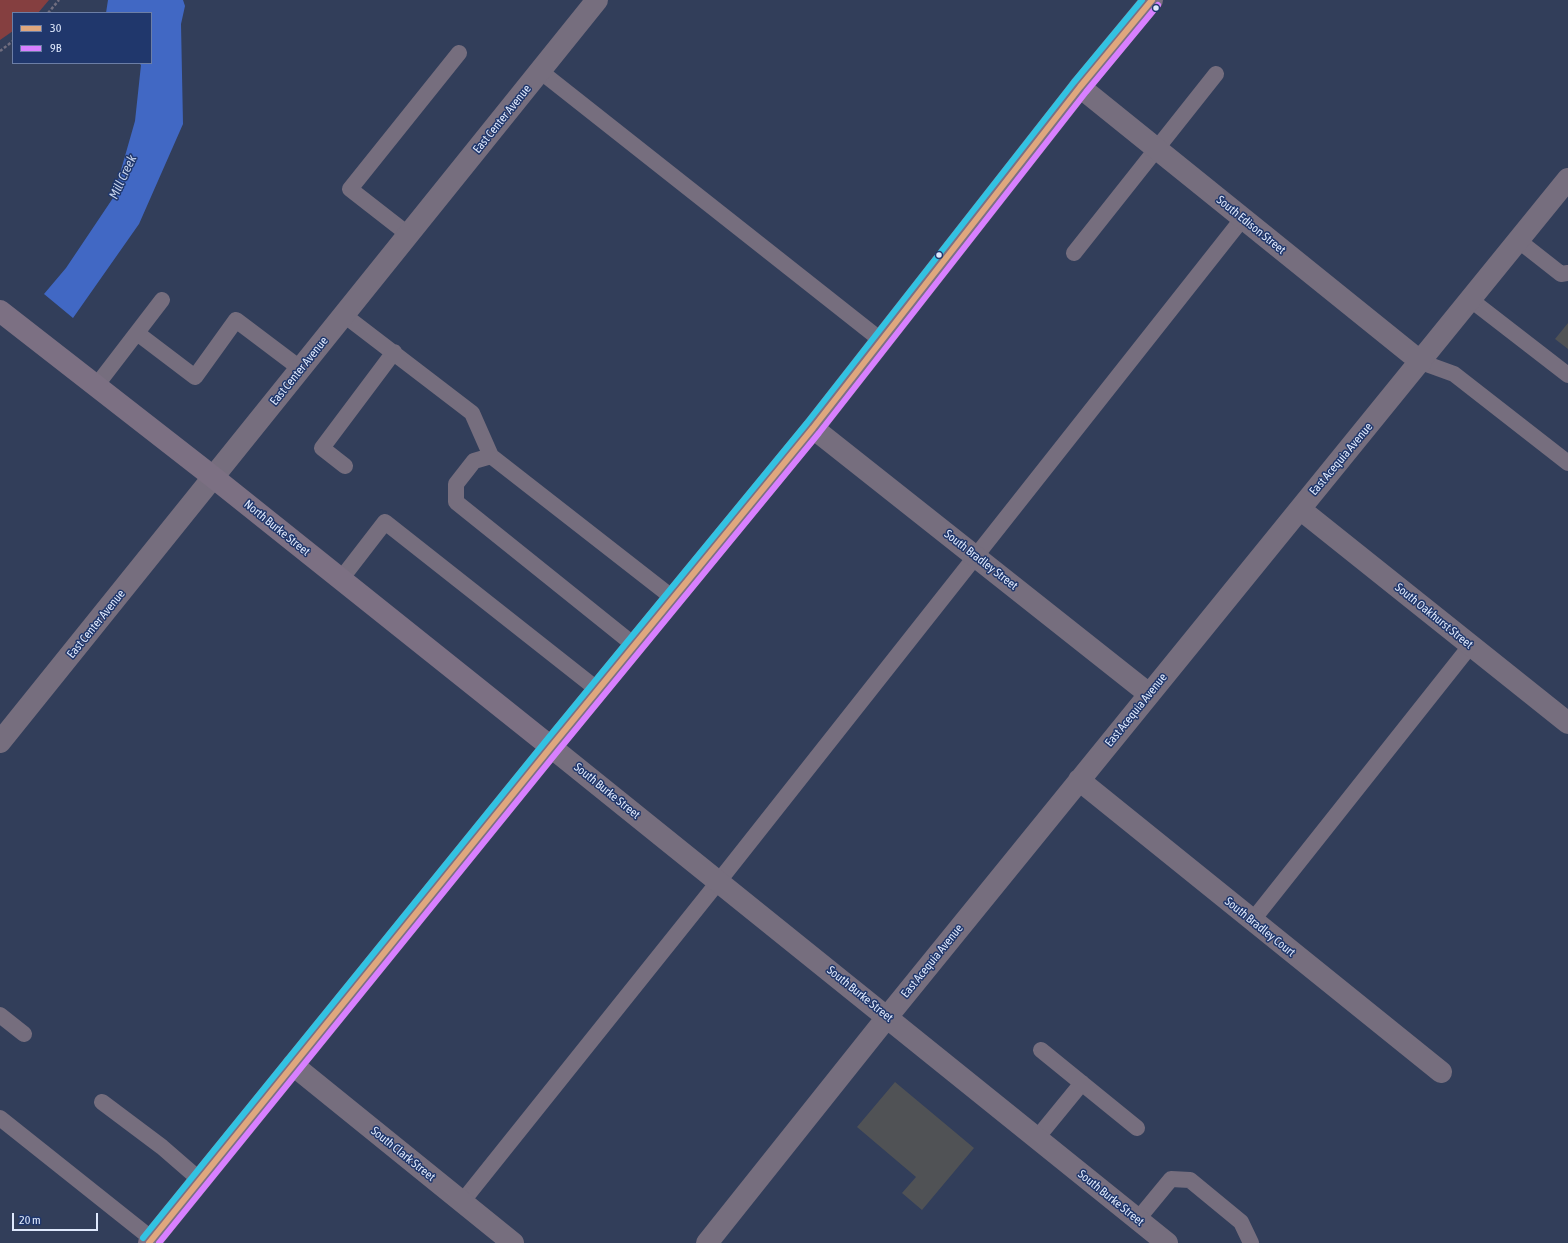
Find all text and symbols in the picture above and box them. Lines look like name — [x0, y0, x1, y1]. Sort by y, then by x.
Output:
unlabelled marker — [1151, 3, 1161, 13]
legend — [12, 12, 152, 64]
text: 30 — [50, 21, 61, 35]
text: 9B — [50, 41, 61, 55]
street label: East Center Avenue — [470, 82, 534, 156]
water label: Mill Creek — [106, 152, 140, 202]
street label: South Edison Street — [1214, 193, 1288, 257]
unlabelled marker — [934, 250, 944, 260]
street label: East Center Avenue — [267, 334, 331, 408]
street label: East Acequia Avenue — [1306, 420, 1376, 498]
street label: North Burke Street — [241, 497, 313, 559]
street label: South Bradley Street — [942, 527, 1020, 593]
street label: South Oakhurst Street — [1392, 580, 1476, 652]
street label: East Center Avenue — [64, 587, 128, 661]
street label: East Acequia Avenue — [1102, 670, 1170, 750]
street label: South Burke Street — [571, 760, 643, 822]
street label: South Bradley Court — [1222, 894, 1298, 960]
street label: East Acequia Avenue — [898, 921, 966, 1001]
street label: South Burke Street — [824, 963, 896, 1025]
street label: South Clark Street — [368, 1124, 438, 1184]
street label: South Burke Street — [1075, 1167, 1147, 1229]
scale bar — [14, 1205, 100, 1231]
text: 20 m — [19, 1213, 41, 1227]

